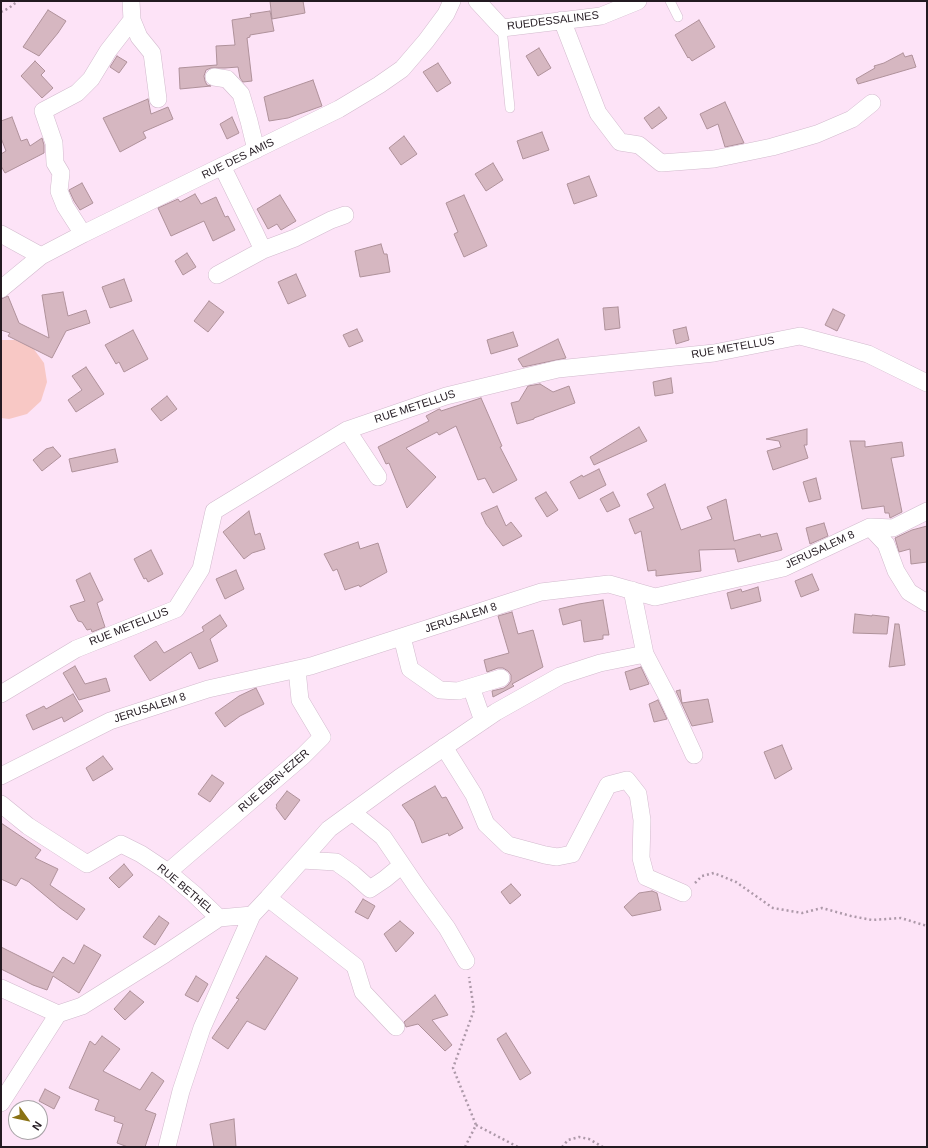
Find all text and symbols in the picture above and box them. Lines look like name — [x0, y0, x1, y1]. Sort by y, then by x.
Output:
street label: RUEDESSALINES — [506, 9, 600, 33]
street label: RUE DES AMIS — [200, 136, 276, 182]
street label: RUE METELLUS — [690, 334, 776, 362]
street label: RUE METELLUS — [373, 388, 457, 426]
street label: JERUSALEM 8 — [783, 528, 857, 572]
street label: JERUSALEM 8 — [423, 600, 499, 636]
street label: RUE METELLUS — [87, 605, 171, 649]
street label: JERUSALEM 8 — [112, 690, 188, 726]
street label: RUE EBEN-EZER — [236, 747, 312, 815]
street label: RUE BETHEL — [154, 862, 216, 916]
north arrow — [8, 1100, 48, 1140]
text: N — [30, 1119, 44, 1133]

